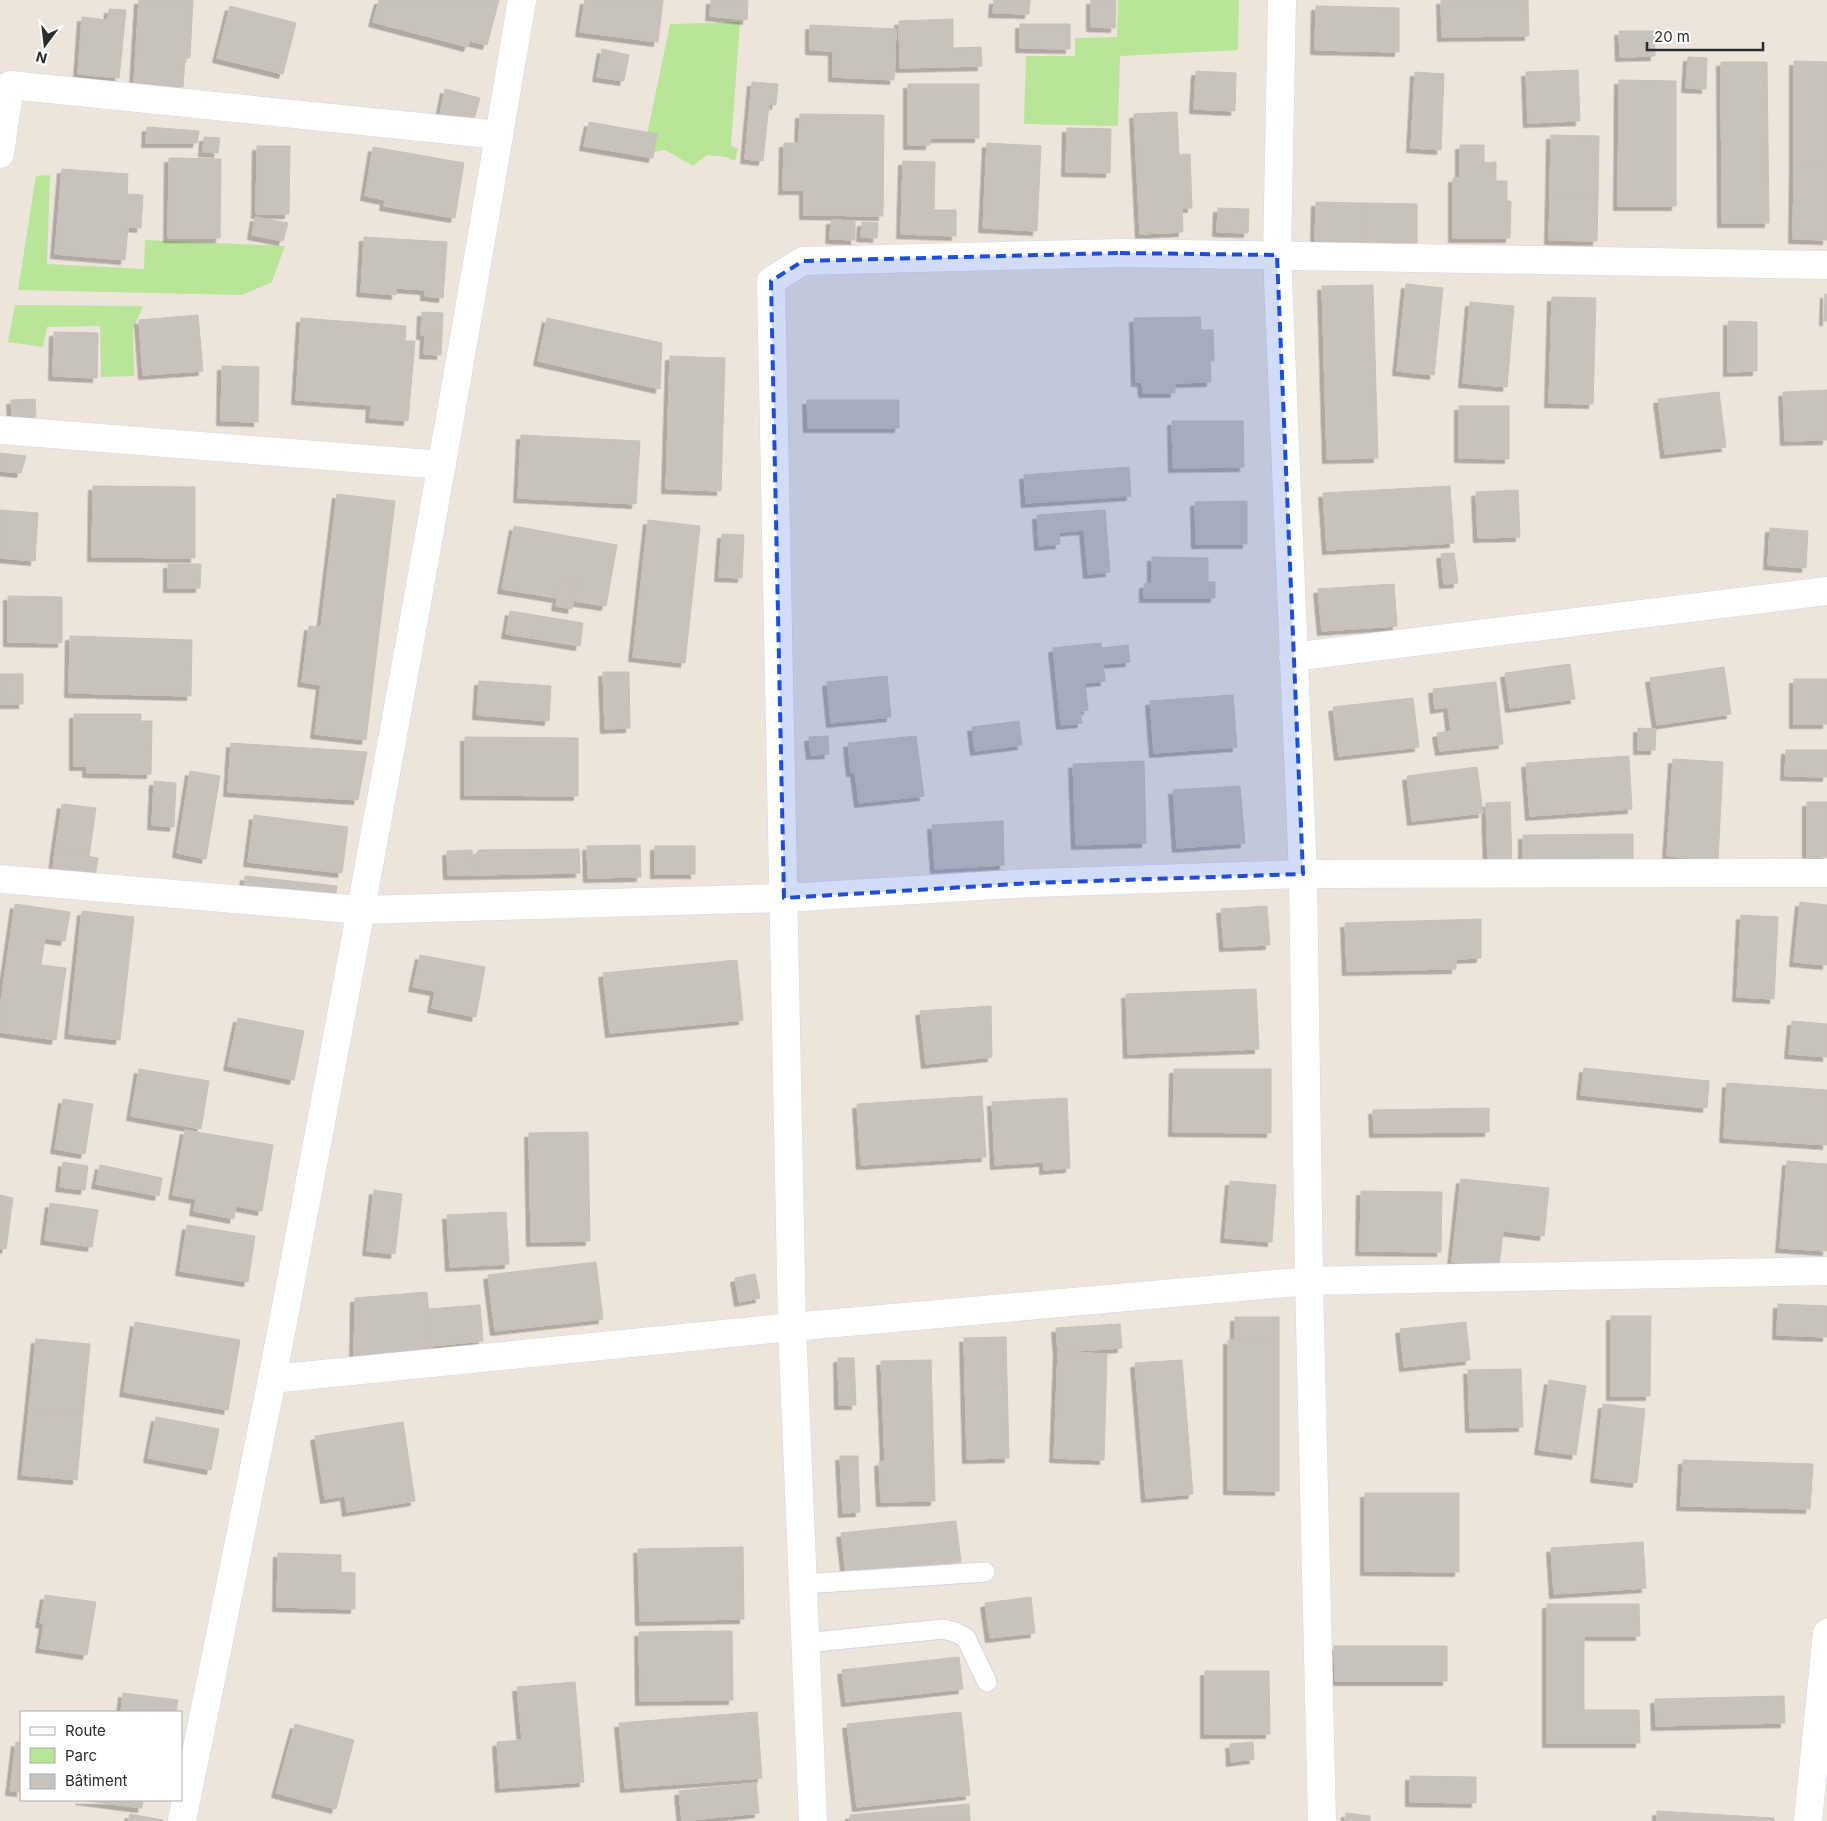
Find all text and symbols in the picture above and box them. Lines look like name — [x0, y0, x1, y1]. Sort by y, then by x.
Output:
north arrow — [20, 20, 70, 70]
scale bar — [1647, 20, 1763, 52]
text: 20 m — [1654, 27, 1690, 46]
text: N — [34, 48, 49, 68]
legend — [20, 1711, 182, 1801]
text: Route — [65, 1721, 106, 1740]
text: Parc — [65, 1746, 97, 1765]
text: Bâtiment — [65, 1771, 128, 1790]

